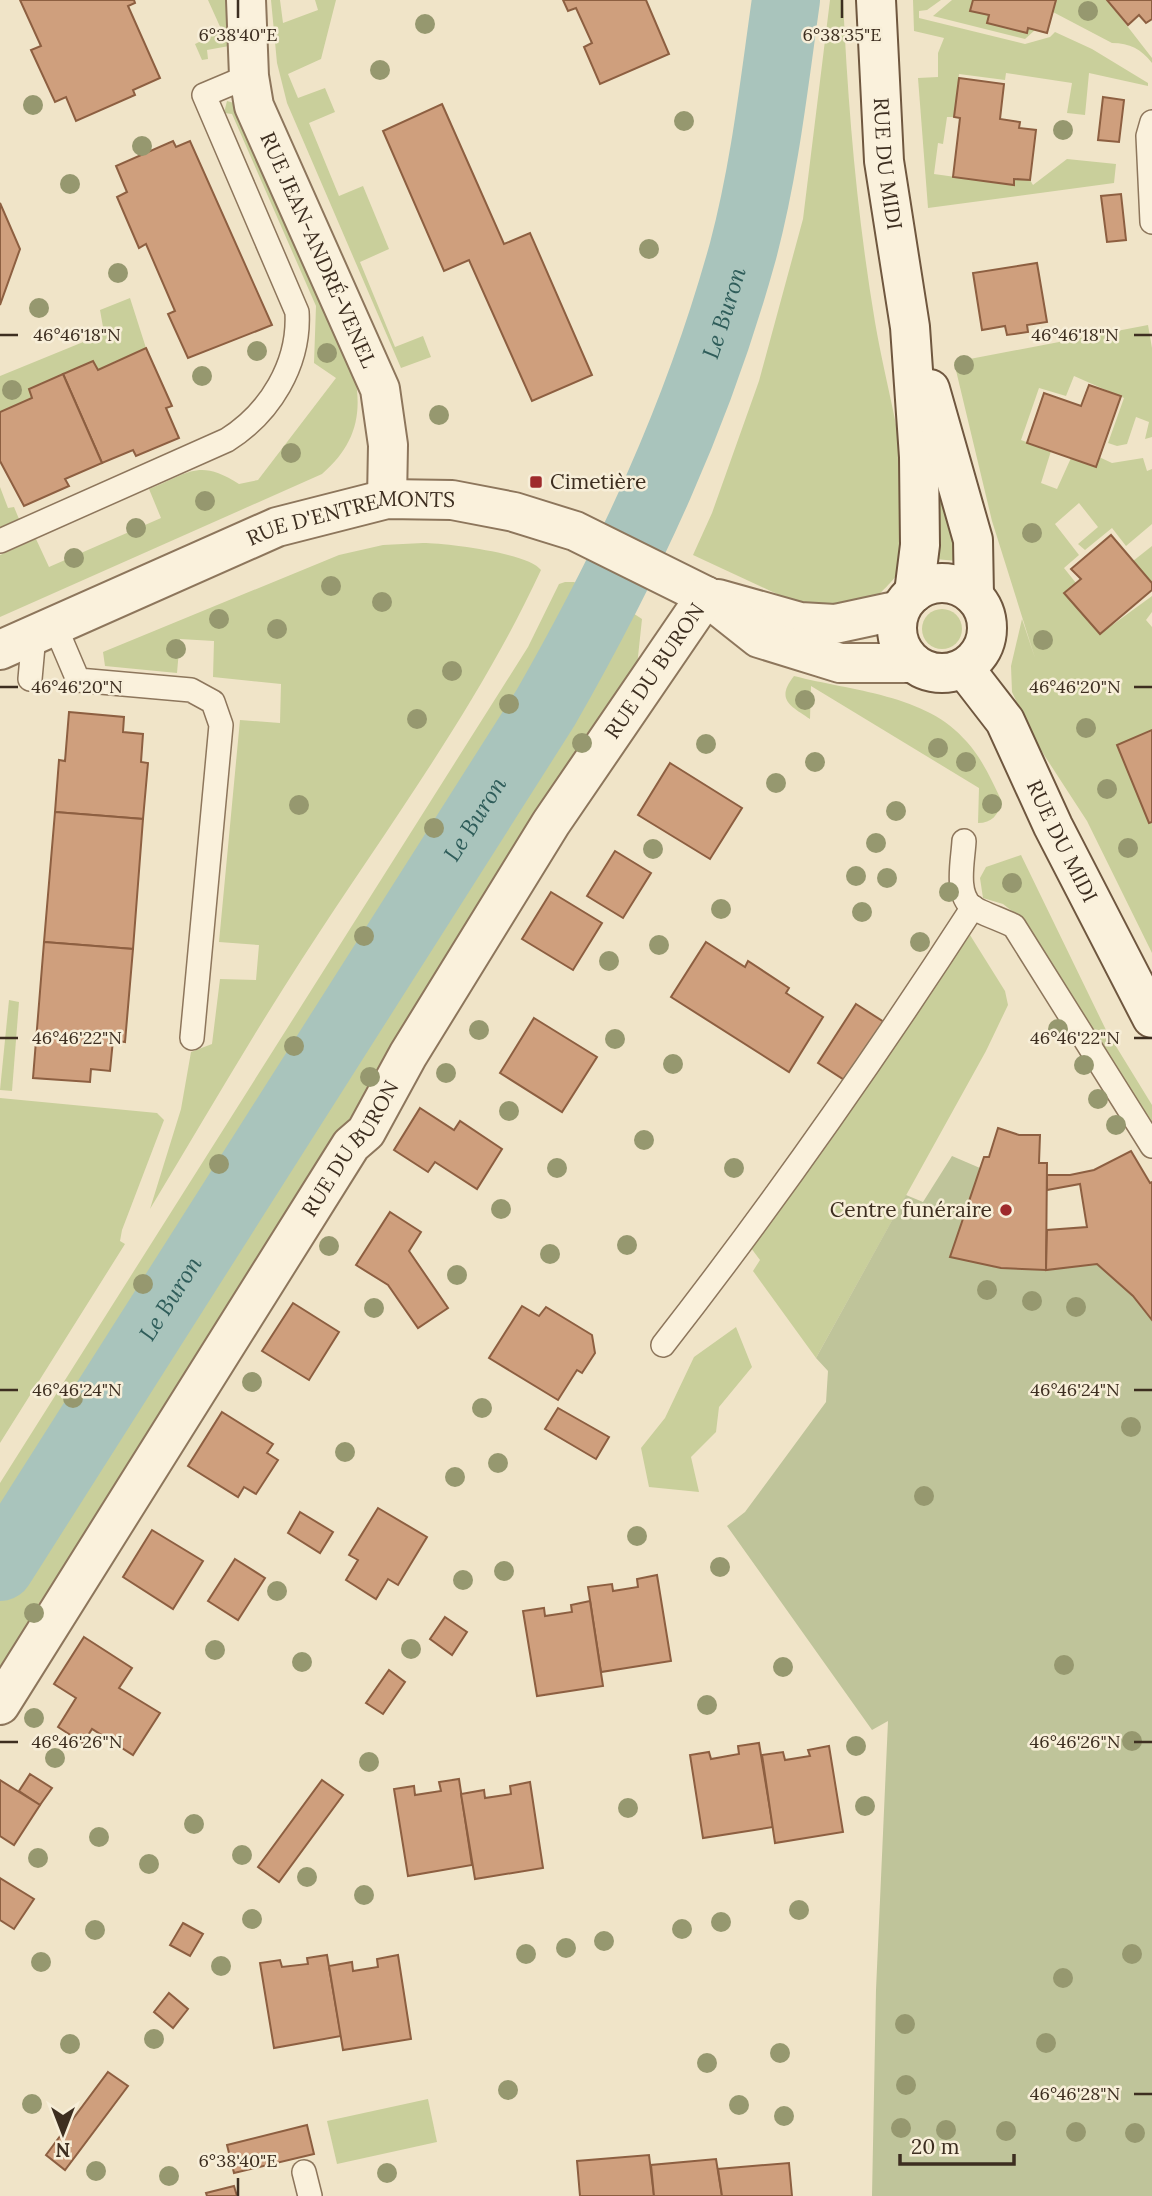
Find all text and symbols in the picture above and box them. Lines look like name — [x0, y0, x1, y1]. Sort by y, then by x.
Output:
text: 6°38'40"E — [198, 23, 278, 46]
text: 6°38'35"E — [803, 23, 881, 46]
street label: RUE DU MIDI — [868, 97, 909, 232]
street label: RUE JEAN-ANDRÉ-VENEL — [254, 128, 383, 372]
water label: Le Buron — [695, 264, 752, 363]
text: 46°46'18"N — [33, 323, 121, 346]
text: 46°46'18"N — [1031, 323, 1119, 346]
place label: Cimetière — [550, 468, 646, 495]
marker: Cimetière — [528, 474, 544, 490]
street label: RUE D'ENTREMONTS — [242, 485, 455, 552]
street label: RUE DU BURON — [598, 598, 710, 744]
text: 46°46'20"N — [31, 675, 123, 698]
text: 46°46'20"N — [1029, 675, 1121, 698]
water label: Le Buron — [437, 771, 512, 866]
street label: RUE DU MIDI — [1021, 776, 1104, 907]
text: 46°46'22"N — [32, 1026, 122, 1049]
text: 46°46'22"N — [1030, 1026, 1120, 1049]
street label: RUE DU BURON — [295, 1076, 405, 1222]
place label: Centre funéraire — [830, 1196, 992, 1223]
marker: Centre funéraire — [998, 1202, 1014, 1218]
water label: Le Buron — [132, 1251, 208, 1346]
text: 46°46'24"N — [32, 1378, 122, 1401]
text: 46°46'24"N — [1030, 1378, 1120, 1401]
text: 46°46'26"N — [32, 1730, 122, 1753]
text: 46°46'26"N — [1030, 1730, 1120, 1753]
text: 46°46'28"N — [1030, 2082, 1120, 2105]
north arrow — [28, 2098, 98, 2168]
scale bar — [900, 2122, 1014, 2166]
text: 20 m — [911, 2133, 960, 2160]
text: N — [55, 2138, 70, 2162]
text: 6°38'40"E — [198, 2149, 278, 2172]

